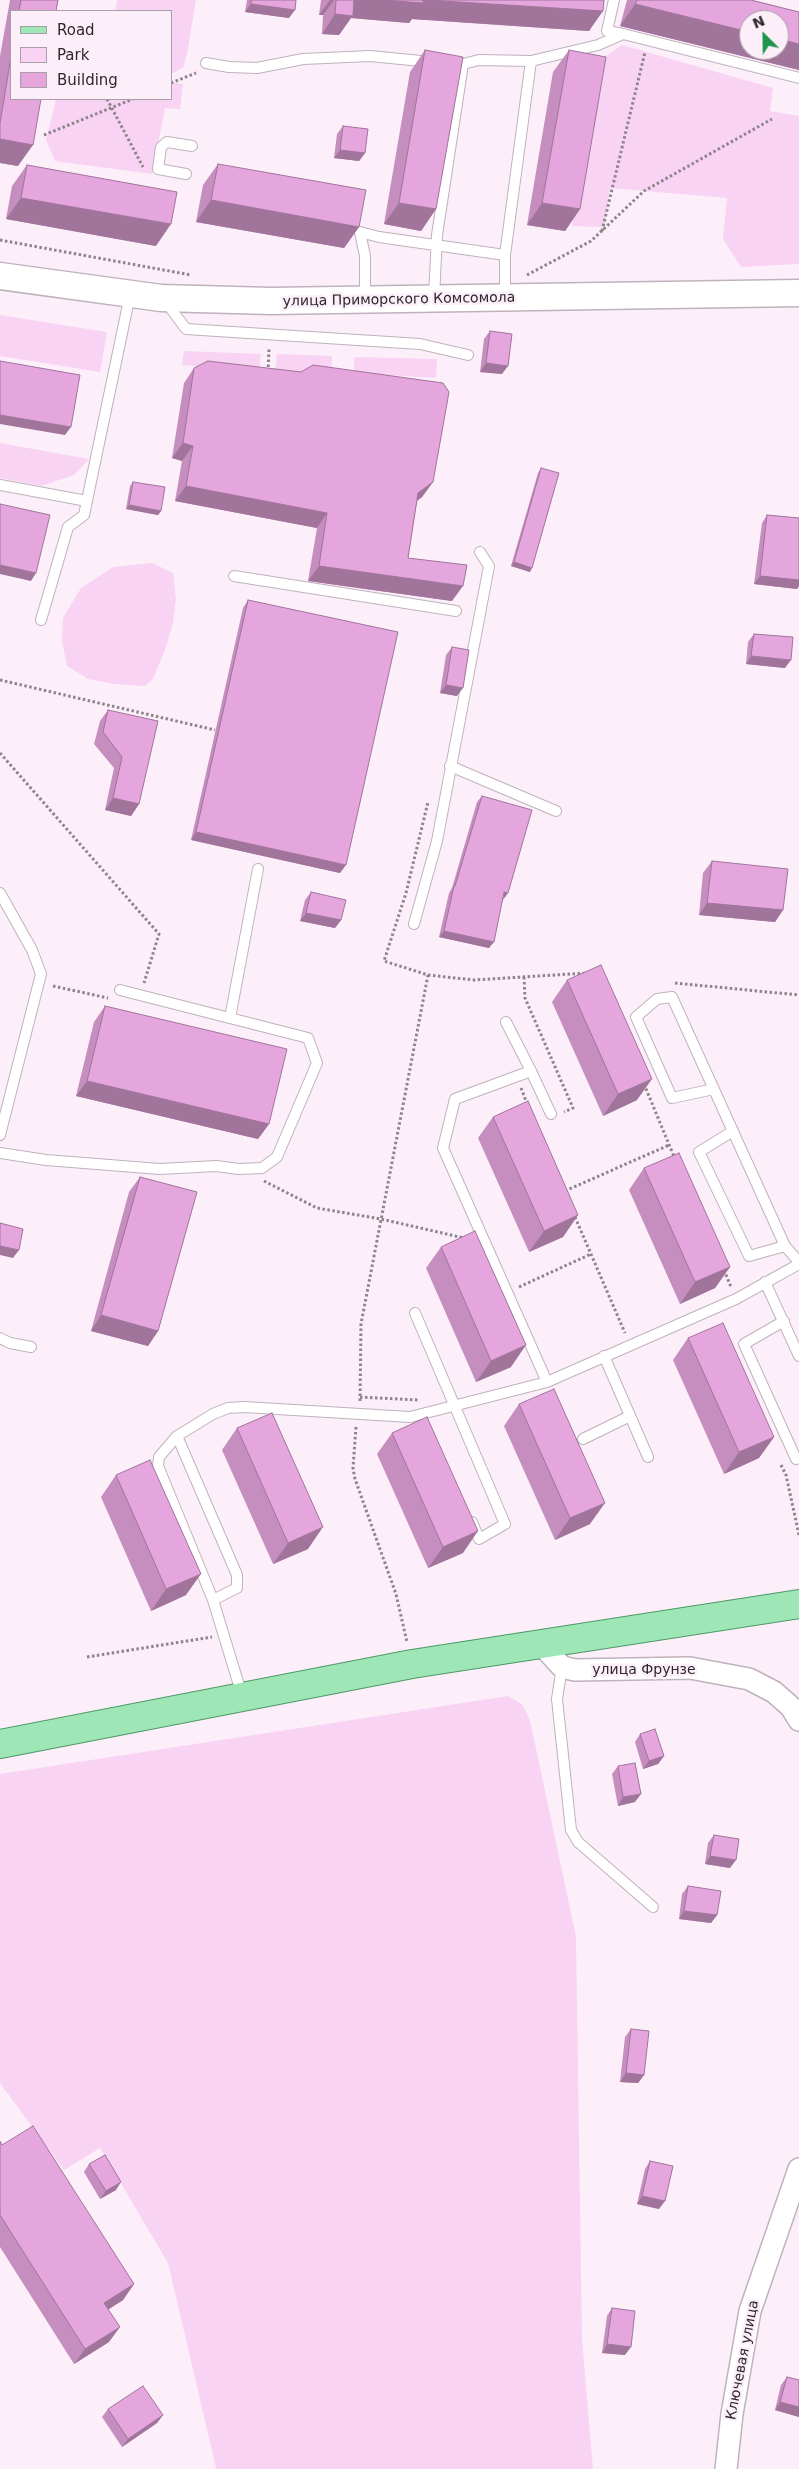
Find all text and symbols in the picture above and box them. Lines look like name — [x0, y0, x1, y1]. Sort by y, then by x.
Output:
legend — [10, 10, 172, 100]
north arrow — [739, 10, 789, 60]
text: N — [750, 12, 767, 32]
text: Road — [57, 21, 95, 39]
text: Park — [57, 46, 89, 64]
text: Building — [57, 71, 118, 89]
street label: улица Приморского Комсомола — [283, 290, 515, 310]
street label: улица Фрунзе — [592, 1662, 696, 1678]
street label: Ключевая улица — [723, 2299, 763, 2421]

